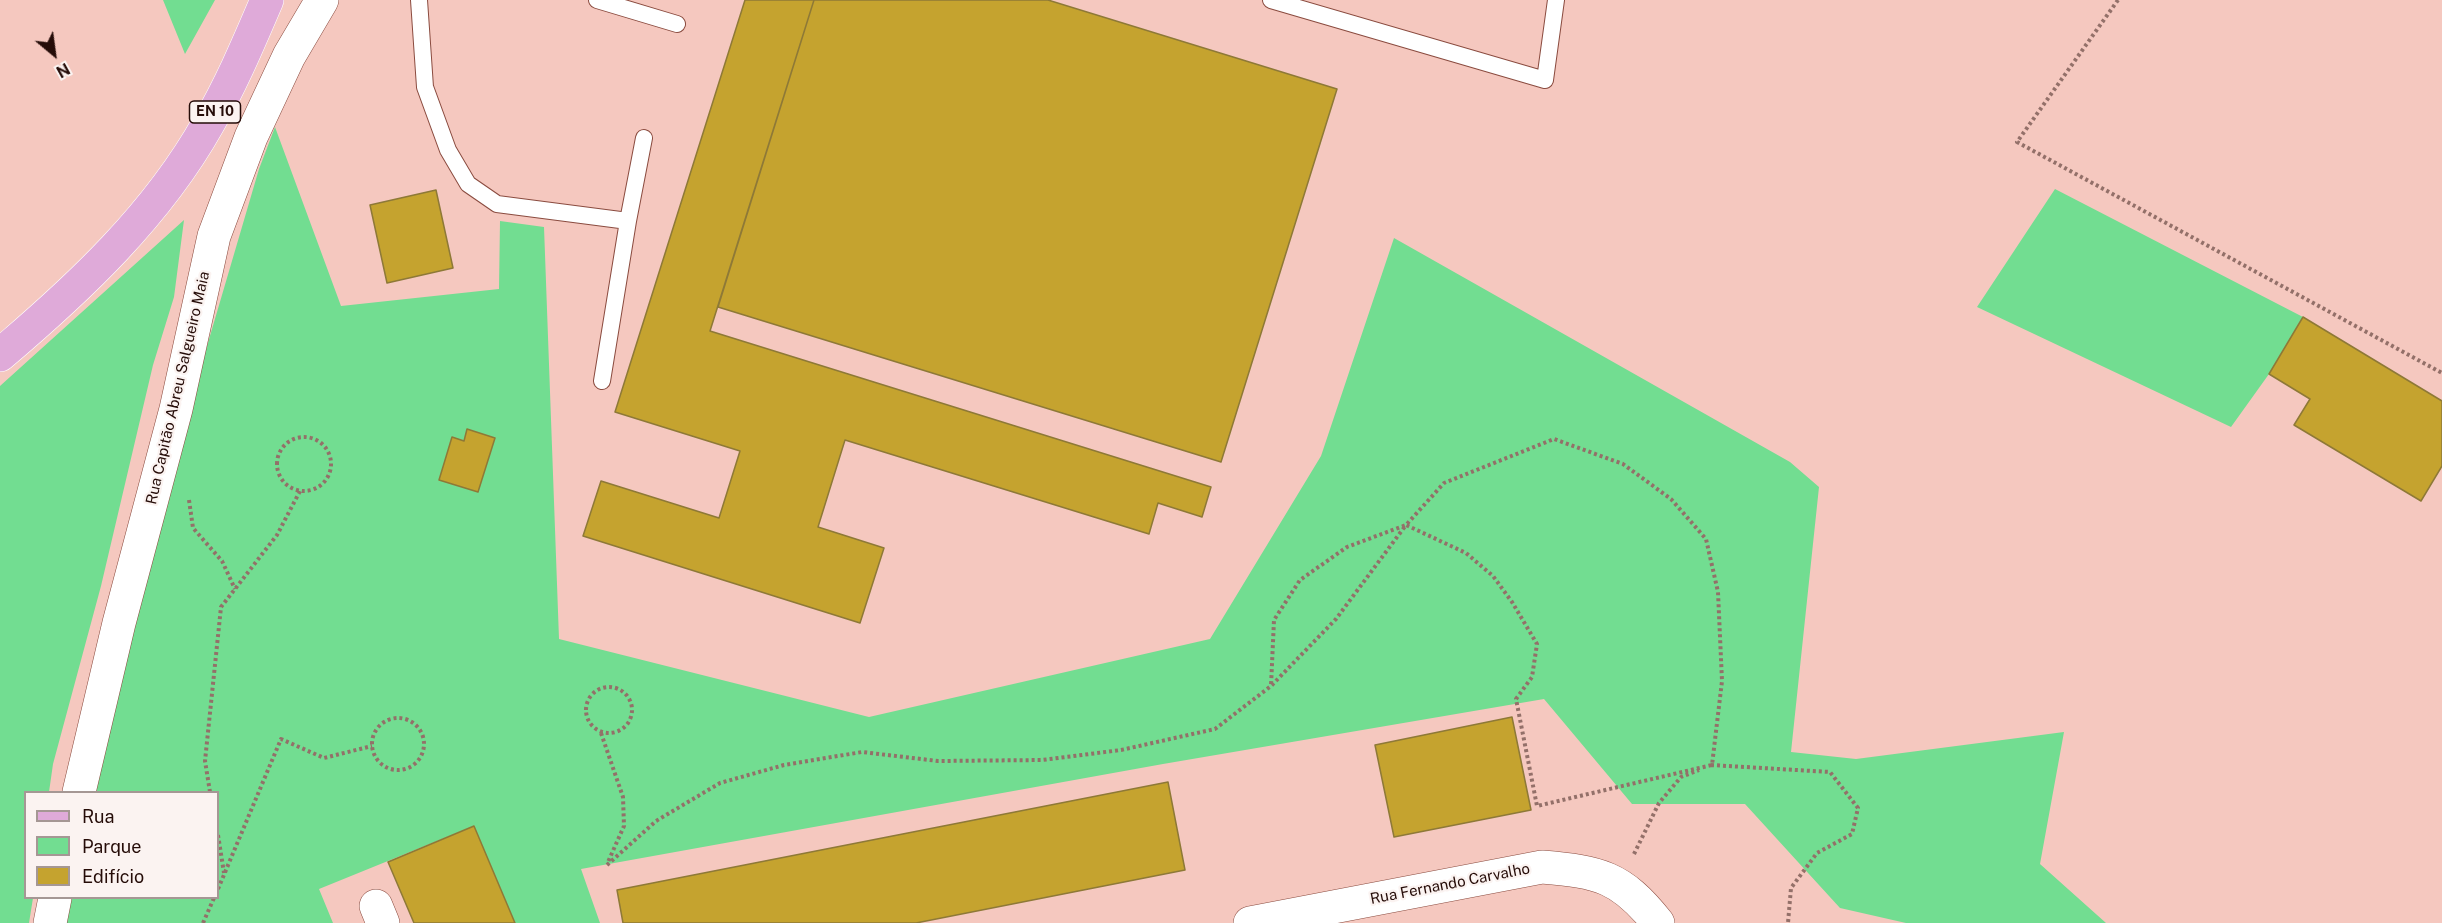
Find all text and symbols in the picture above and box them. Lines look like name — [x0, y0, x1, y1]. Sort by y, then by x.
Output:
north arrow — [24, 24, 84, 84]
text: N — [53, 59, 73, 82]
road number: EN 10 — [190, 101, 240, 123]
street label: Rua Capitão Abreu Salgueiro Maia — [142, 270, 214, 506]
legend — [24, 791, 219, 899]
text: Rua — [82, 806, 114, 827]
text: Parque — [82, 836, 142, 857]
street label: Rua Fernando Carvalho — [1369, 860, 1531, 908]
text: Edifício — [82, 866, 144, 887]

